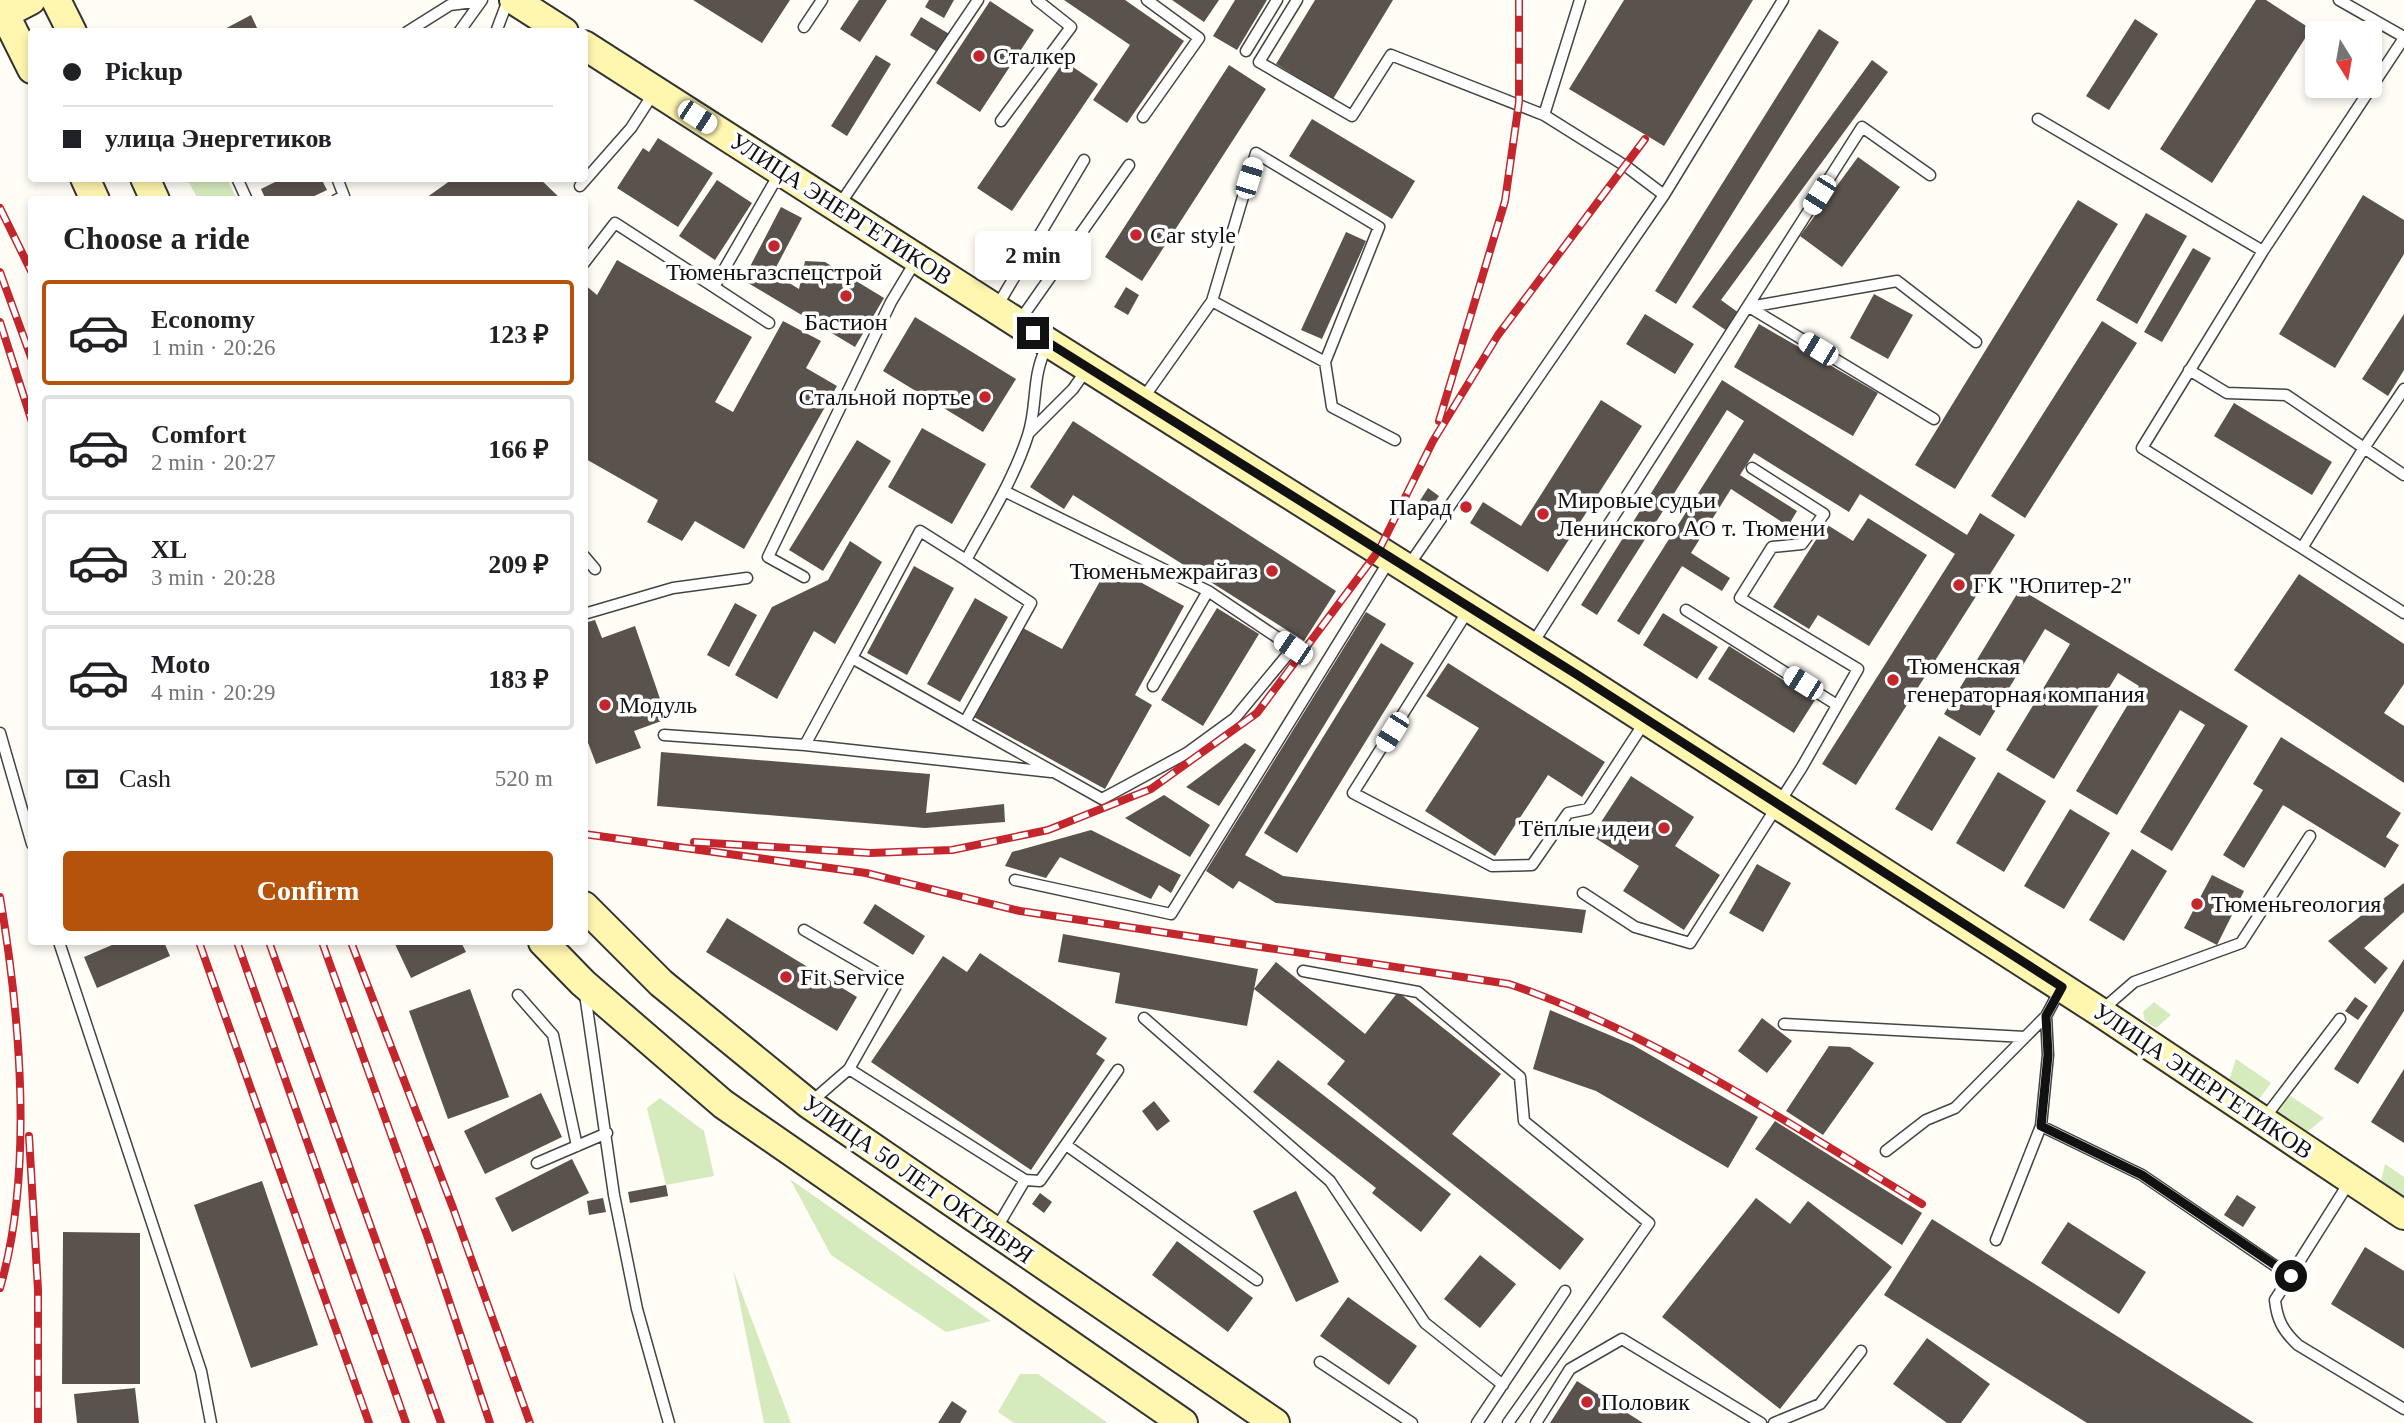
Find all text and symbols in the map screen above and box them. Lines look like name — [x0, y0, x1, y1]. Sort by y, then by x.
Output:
north arrow — [2305, 21, 2382, 98]
map controls — [2305, 21, 2382, 98]
place label: Сталкер — [993, 43, 1076, 69]
marker: Сталкер — [971, 48, 987, 64]
text: Pickup — [105, 57, 183, 86]
car — [674, 97, 721, 137]
text: улица Энергетиков — [105, 124, 332, 153]
street label: УЛИЦА ЭНЕРГЕТИКОВ — [725, 128, 957, 290]
car — [1233, 155, 1266, 201]
car — [1799, 172, 1840, 218]
text: Choose a ride — [63, 220, 250, 256]
place label: Car style — [1150, 222, 1236, 248]
marker: Car style — [1128, 227, 1144, 243]
callout: 2 min — [975, 232, 1091, 280]
marker: Тюменьгазспецстрой — [766, 238, 782, 254]
text: 2 min — [1005, 243, 1061, 268]
place label: Тюменьгазспецстрой — [666, 259, 882, 285]
marker: Бастион — [838, 288, 854, 304]
icon: car — [67, 301, 130, 364]
text: Economy — [151, 305, 255, 334]
place label: Бастион — [804, 309, 888, 335]
route end — [1017, 317, 1049, 349]
text: 123 ₽ — [488, 320, 549, 349]
car — [1795, 329, 1842, 369]
text: 1 min · 20:26 — [151, 335, 276, 360]
place label: Стальной портье — [798, 384, 971, 410]
marker: Стальной портье — [977, 389, 993, 405]
icon: car — [67, 416, 130, 479]
text: Comfort — [151, 420, 246, 449]
text: 166 ₽ — [488, 435, 549, 464]
text: 2 min · 20:27 — [151, 450, 276, 475]
place label: Мировые судьи Ленинского АО т. Тюмени — [1557, 487, 1826, 541]
place label: Парад — [1389, 494, 1452, 520]
marker: Парад — [1458, 499, 1474, 515]
marker: Мировые судьи Ленинского АО т. Тюмени — [1535, 506, 1551, 522]
icon: car — [67, 531, 130, 594]
text: XL — [151, 535, 187, 564]
text: 209 ₽ — [488, 550, 549, 579]
place label: Тюменьмежрайгаз — [1069, 558, 1258, 584]
marker: Тюменьмежрайгаз — [1264, 563, 1280, 579]
text: 3 min · 20:28 — [151, 565, 276, 590]
place label: ГК "Юпитер-2" — [1973, 572, 2132, 598]
marker: ГК "Юпитер-2" — [1951, 577, 1967, 593]
car — [1270, 628, 1317, 668]
icon: car — [67, 646, 130, 709]
text: Moto — [151, 650, 210, 679]
place label: Тюменская генераторная компания — [1907, 653, 2145, 707]
car — [1780, 663, 1827, 703]
text: 183 ₽ — [488, 665, 549, 694]
marker: Тюменская генераторная компания — [1885, 672, 1901, 688]
text: 4 min · 20:29 — [151, 680, 276, 705]
place label: Модуль — [619, 692, 697, 718]
marker: Модуль — [597, 697, 613, 713]
car — [1372, 709, 1413, 755]
icon: cash — [63, 760, 101, 798]
text: Cash — [119, 764, 171, 793]
text: 520 m — [495, 766, 553, 791]
place label: Тёплые идеи — [1519, 815, 1650, 841]
marker: Тёплые идеи — [1656, 820, 1672, 836]
button: Confirm — [63, 851, 553, 931]
place label: Тюменьгеология — [2211, 891, 2381, 917]
marker: Тюменьгеология — [2189, 896, 2205, 912]
place label: Fit Service — [800, 964, 905, 990]
marker: Fit Service — [778, 969, 794, 985]
street label: УЛИЦА ЭНЕРГЕТИКОВ — [2088, 998, 2318, 1164]
street label: УЛИЦА 50 ЛЕТ ОКТЯБРЯ — [798, 1090, 1038, 1268]
route start — [2275, 1260, 2307, 1292]
place label: Половик — [1601, 1389, 1690, 1415]
marker: Половик — [1579, 1394, 1595, 1410]

